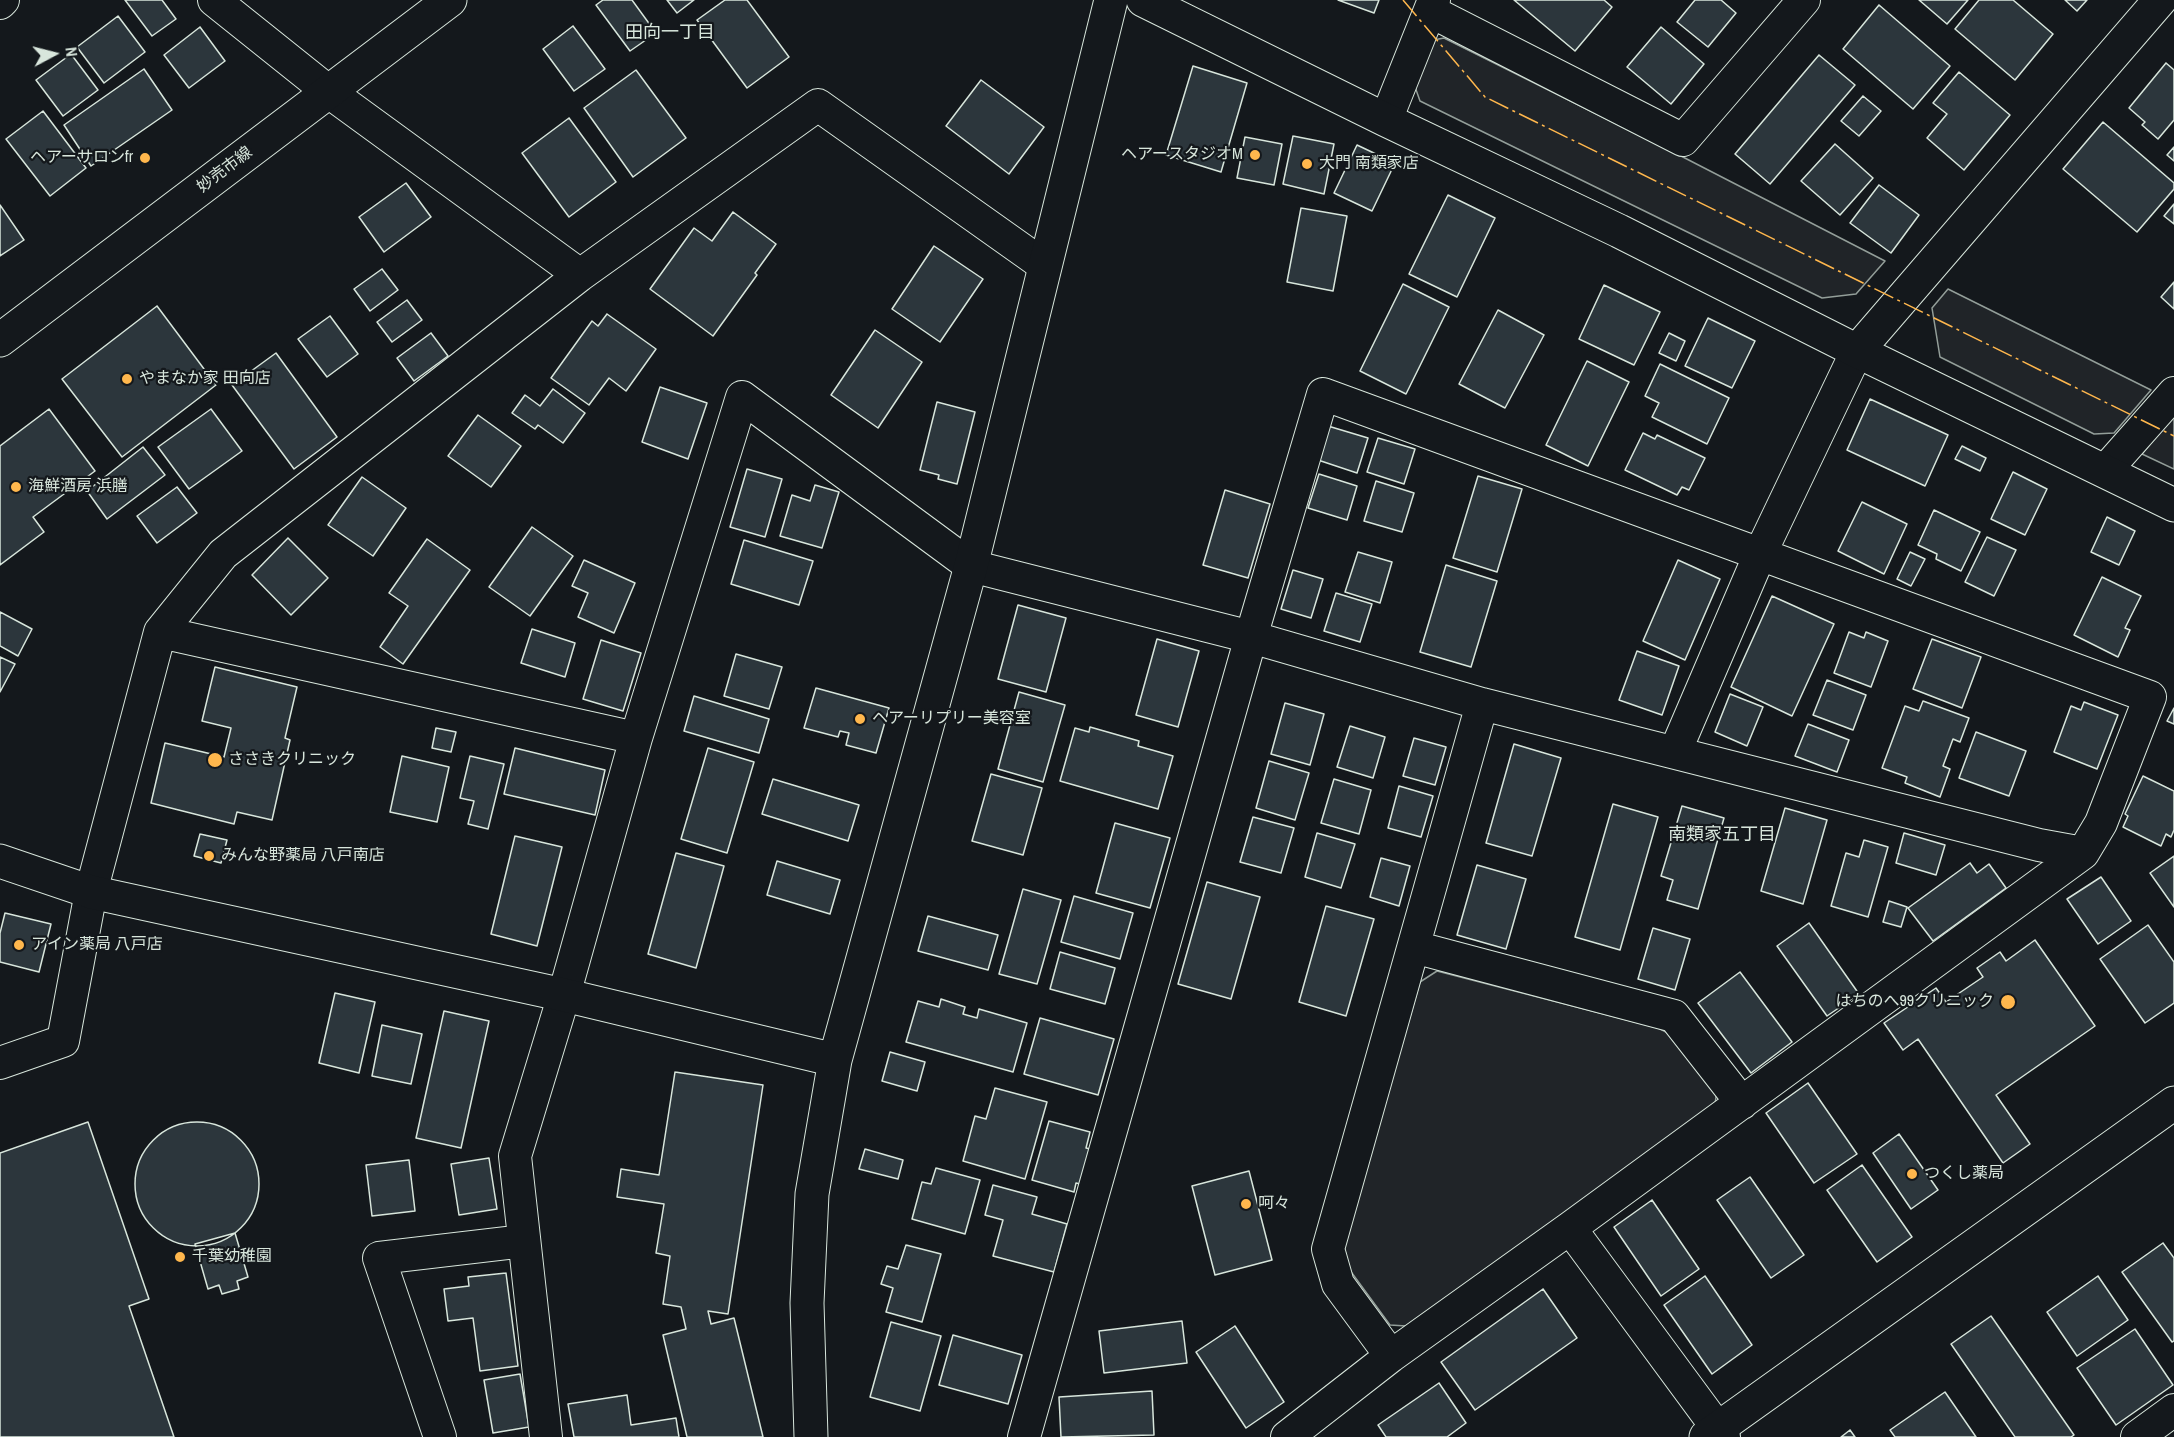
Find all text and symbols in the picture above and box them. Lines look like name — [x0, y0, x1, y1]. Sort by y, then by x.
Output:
district label: 田向一丁目 — [625, 22, 715, 44]
north arrow — [24, 24, 84, 84]
text: N — [60, 46, 83, 58]
street label: 妙売市線 — [194, 143, 256, 197]
place label: ヘアースタジオM — [1121, 145, 1243, 165]
place label: ヘアーサロンfr — [30, 148, 133, 168]
marker: ヘアースタジオM — [1248, 148, 1262, 162]
marker: ヘアーサロンfr — [138, 151, 152, 165]
place label: 大門 南類家店 — [1319, 154, 1419, 174]
marker: 大門 南類家店 — [1300, 157, 1314, 171]
place label: やまなか家 田向店 — [139, 369, 271, 389]
marker: やまなか家 田向店 — [120, 372, 134, 386]
place label: 海鮮酒房 浜膳 — [28, 477, 128, 497]
marker: 海鮮酒房 浜膳 — [9, 480, 23, 494]
place label: ヘアーリプリー美容室 — [872, 709, 1031, 729]
marker: ヘアーリプリー美容室 — [853, 712, 867, 726]
place label: ささきクリニック — [228, 750, 356, 770]
marker: ささきクリニック — [206, 751, 224, 769]
district label: 南類家五丁目 — [1668, 824, 1776, 846]
place label: みんな野薬局 八戸南店 — [221, 846, 385, 866]
marker: みんな野薬局 八戸南店 — [202, 849, 216, 863]
place label: アイン薬局 八戸店 — [31, 935, 163, 955]
marker: アイン薬局 八戸店 — [12, 938, 26, 952]
place label: はちのへ99クリニック — [1835, 992, 1994, 1012]
marker: はちのへ99クリニック — [1999, 993, 2017, 1011]
place label: つくし薬局 — [1924, 1164, 2004, 1184]
marker: つくし薬局 — [1905, 1167, 1919, 1181]
place label: 呵々 — [1258, 1194, 1290, 1214]
marker: 呵々 — [1239, 1197, 1253, 1211]
place label: 千葉幼稚園 — [192, 1247, 272, 1267]
marker: 千葉幼稚園 — [173, 1250, 187, 1264]

